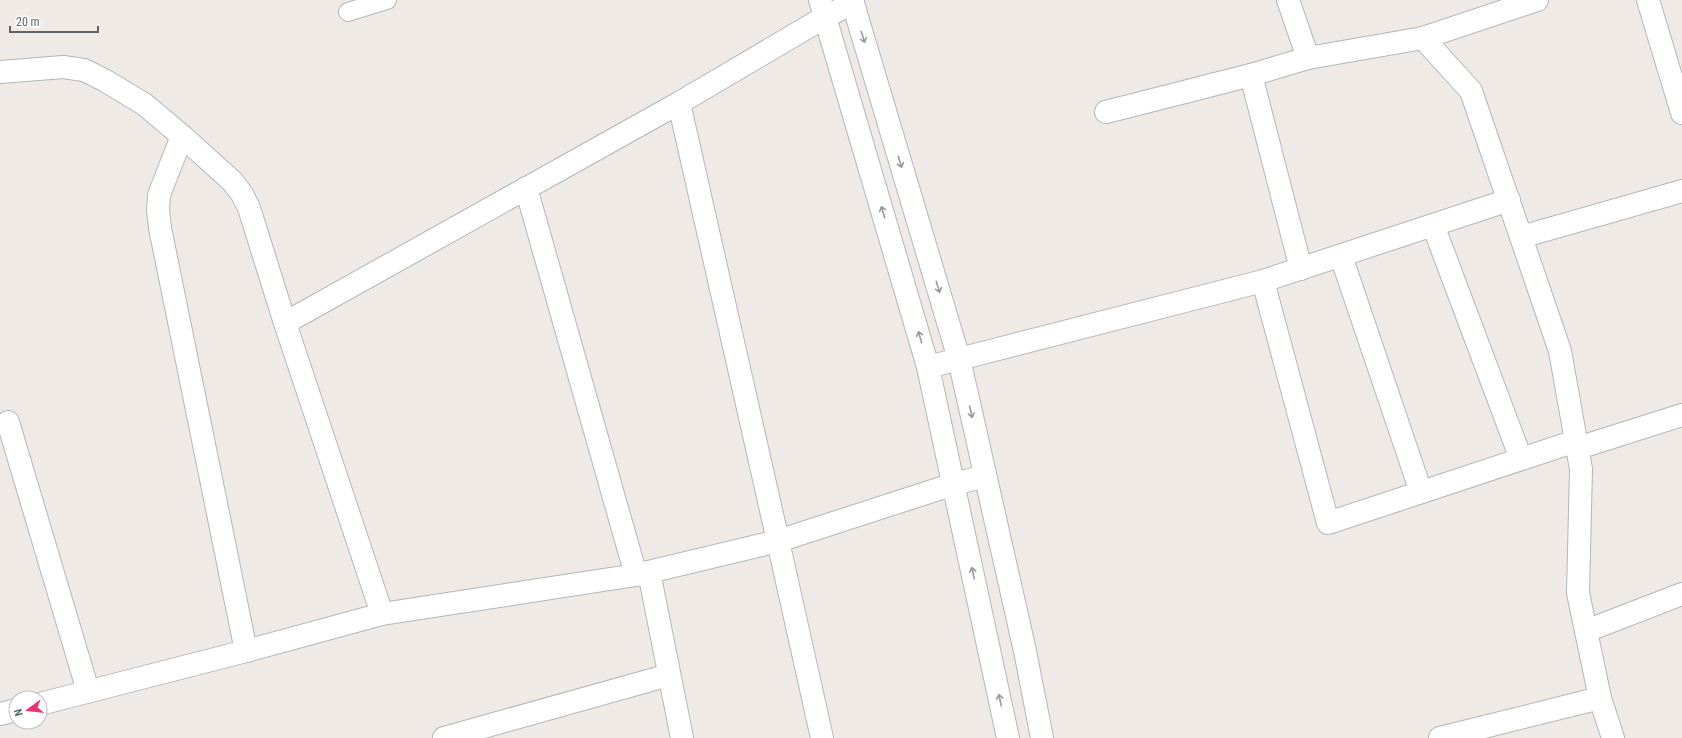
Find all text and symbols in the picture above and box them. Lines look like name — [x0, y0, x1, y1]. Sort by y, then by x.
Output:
scale bar — [10, 8, 98, 34]
text: 20 m — [16, 15, 40, 29]
one-way arrow — [860, 31, 867, 44]
one-way arrow — [897, 155, 904, 168]
one-way arrow — [879, 206, 886, 219]
one-way arrow — [935, 280, 942, 293]
one-way arrow — [916, 331, 923, 344]
one-way arrow — [968, 405, 975, 418]
one-way arrow — [969, 567, 977, 580]
north arrow — [8, 690, 48, 730]
one-way arrow — [996, 694, 1004, 707]
text: N — [12, 707, 26, 717]

